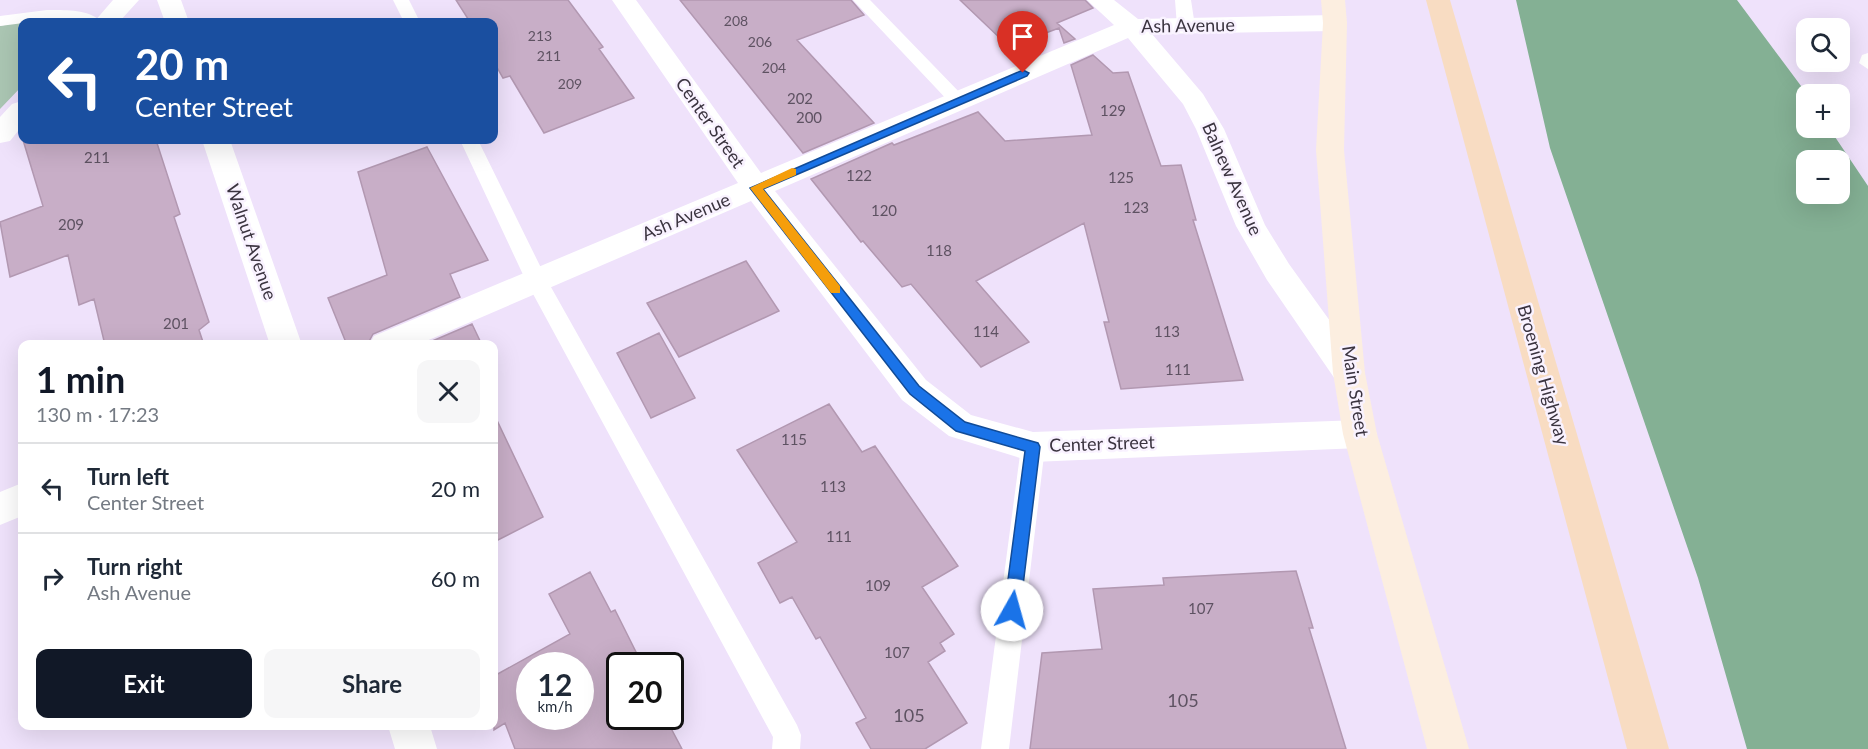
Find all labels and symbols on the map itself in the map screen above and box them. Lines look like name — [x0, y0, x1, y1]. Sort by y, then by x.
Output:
pin — [997, 11, 1048, 73]
house number: 208 — [724, 12, 748, 29]
street label: Ash Avenue — [1141, 13, 1235, 37]
house number: 213 — [528, 27, 552, 44]
house number: 206 — [748, 33, 772, 50]
house number: 211 — [537, 47, 561, 64]
house number: 204 — [762, 59, 786, 76]
street label: Center Street — [672, 73, 750, 172]
house number: 209 — [558, 75, 582, 92]
house number: 202 — [787, 89, 813, 107]
house number: 129 — [1100, 101, 1126, 119]
house number: 200 — [796, 108, 822, 126]
street label: Balnew Avenue — [1198, 119, 1268, 239]
house number: 211 — [84, 148, 110, 166]
house number: 122 — [846, 166, 872, 184]
house number: 125 — [1108, 168, 1134, 186]
street label: Walnut Avenue — [222, 181, 282, 302]
street label: Ash Avenue — [638, 188, 733, 244]
house number: 123 — [1123, 198, 1149, 216]
house number: 120 — [871, 201, 897, 219]
house number: 209 — [58, 215, 84, 233]
house number: 118 — [926, 241, 952, 259]
street label: Broening Highway — [1513, 302, 1575, 448]
house number: 201 — [163, 314, 189, 332]
house number: 114 — [973, 322, 999, 340]
house number: 113 — [1154, 322, 1180, 340]
street label: Main Street — [1338, 344, 1374, 438]
house number: 111 — [1165, 360, 1191, 378]
house number: 115 — [781, 430, 807, 448]
street label: Center Street — [1049, 430, 1156, 456]
house number: 113 — [820, 477, 846, 495]
house number: 111 — [826, 527, 852, 545]
house number: 109 — [865, 576, 891, 594]
position arrow — [980, 578, 1044, 642]
house number: 107 — [1188, 599, 1214, 617]
house number: 107 — [884, 643, 910, 661]
speed limit sign: 20 — [606, 652, 684, 730]
house number: 105 — [1167, 689, 1199, 711]
house number: 105 — [893, 704, 925, 726]

